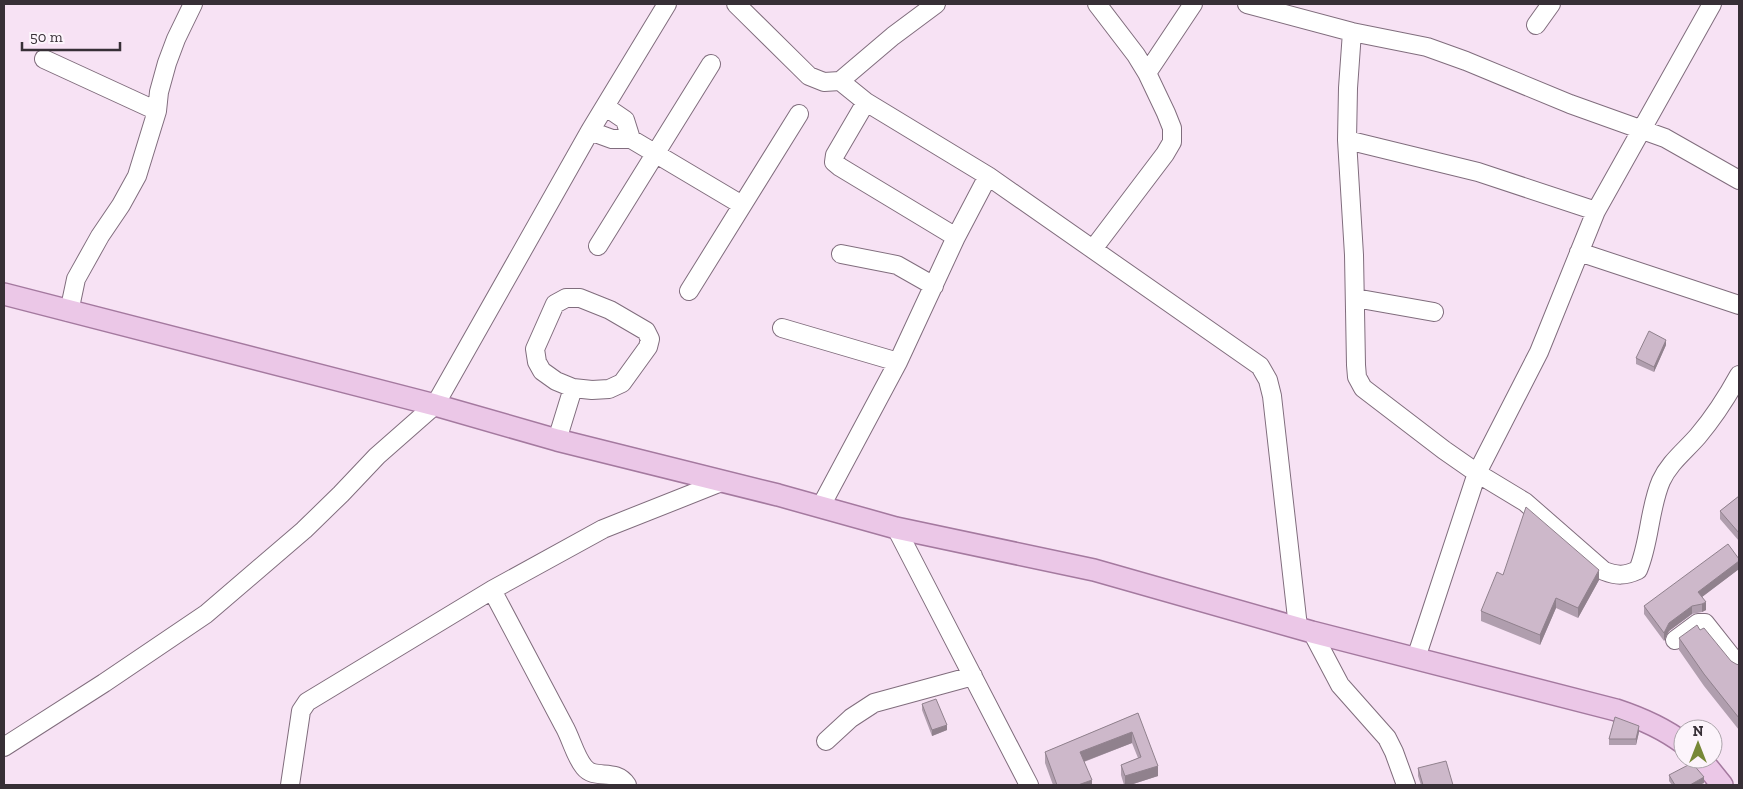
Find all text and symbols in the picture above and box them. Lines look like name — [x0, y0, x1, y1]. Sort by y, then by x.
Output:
scale bar — [22, 20, 120, 52]
text: 50 m — [30, 28, 63, 46]
north arrow — [1673, 719, 1723, 769]
text: N — [1693, 723, 1704, 740]

